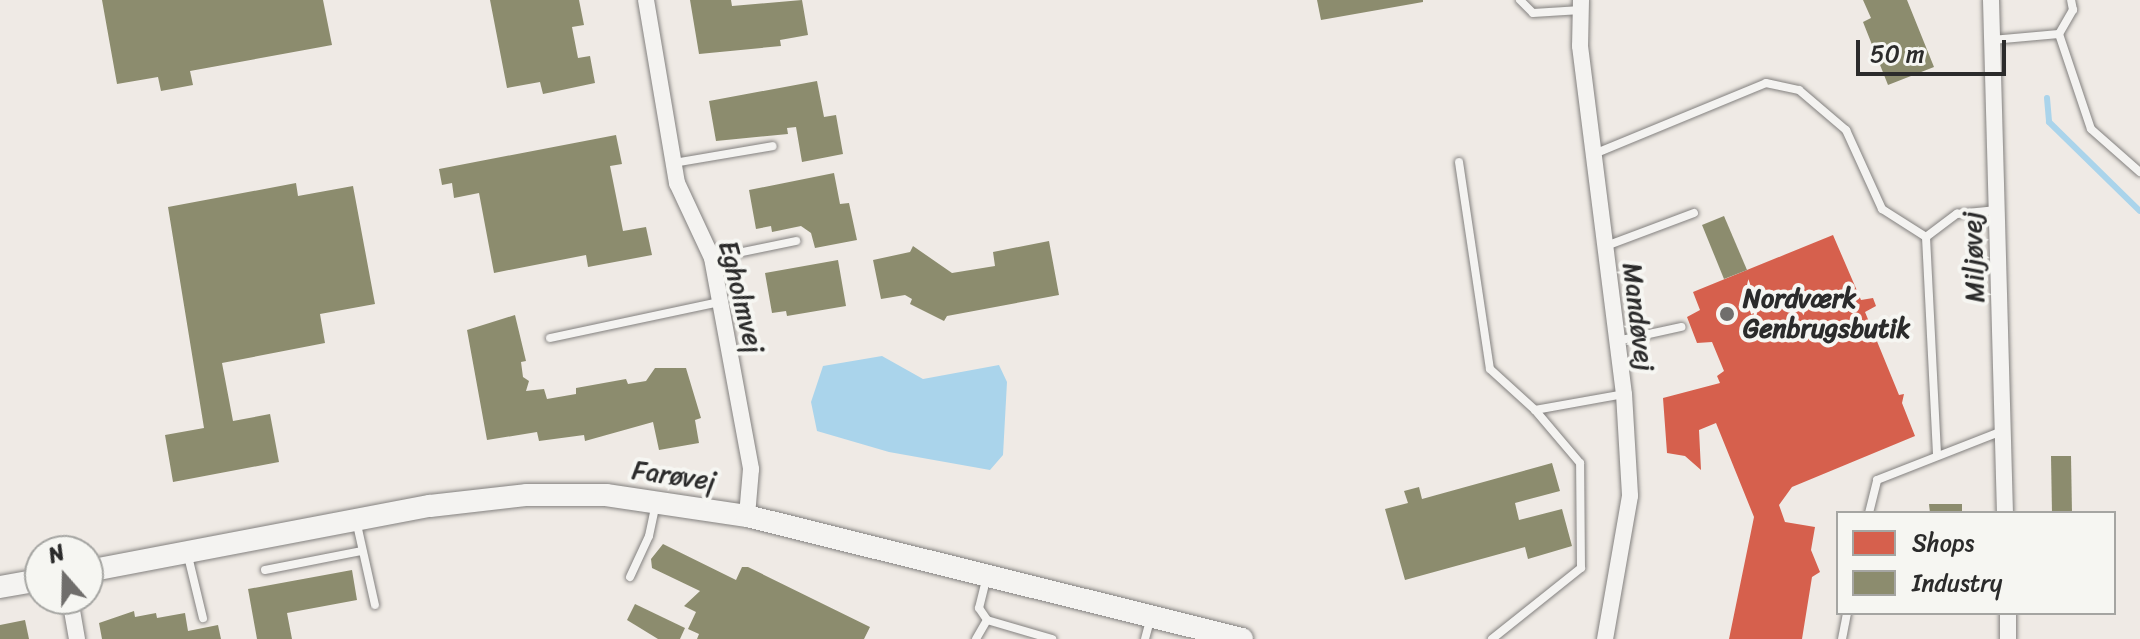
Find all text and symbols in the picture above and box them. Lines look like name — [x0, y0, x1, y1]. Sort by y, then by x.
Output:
scale bar — [1860, 24, 2010, 74]
text: 50 m — [1870, 33, 1925, 75]
street label: Miljøvej — [1957, 211, 1991, 303]
street label: Egholmvej — [712, 238, 770, 356]
street label: Mandøvej — [1616, 261, 1660, 373]
place label: Nordværk Genbrugsbutik — [1743, 283, 1910, 344]
marker: Nordværk Genbrugsbutik — [1718, 305, 1736, 323]
street label: Farøvej — [630, 455, 718, 497]
legend — [1836, 511, 2116, 615]
text: Shops — [1912, 522, 1974, 564]
text: N — [42, 533, 70, 575]
north arrow — [24, 535, 104, 615]
text: Industry — [1912, 562, 2002, 604]

